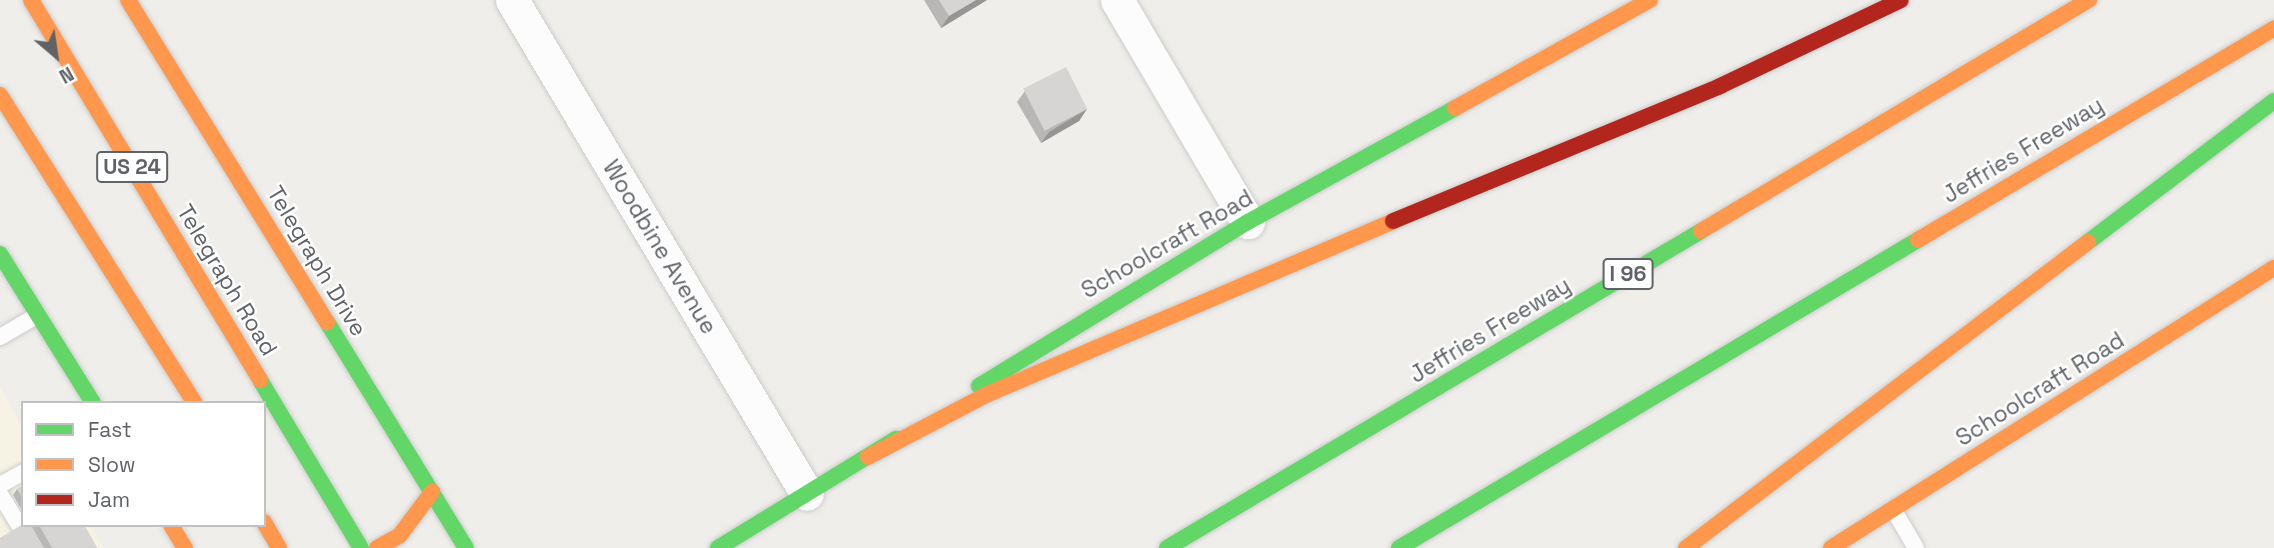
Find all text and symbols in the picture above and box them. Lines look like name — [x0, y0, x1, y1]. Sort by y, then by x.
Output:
north arrow — [21, 21, 91, 91]
text: N — [55, 61, 78, 89]
street label: Jeffries Freeway — [1938, 91, 2108, 209]
road number: US 24 — [95, 150, 169, 184]
street label: Woodbine Avenue — [597, 155, 723, 339]
street label: Telegraph Drive — [261, 181, 373, 341]
street label: Schoolcraft Road — [1076, 184, 1258, 304]
street label: Telegraph Road — [171, 199, 283, 361]
road number: I 96 — [1602, 256, 1654, 292]
street label: Jeffries Freeway — [1405, 271, 1575, 389]
street label: Schoolcraft Road — [1951, 326, 2129, 452]
legend — [21, 401, 266, 527]
text: Fast — [88, 416, 132, 443]
text: Slow — [88, 451, 136, 478]
text: Jam — [88, 486, 130, 513]

